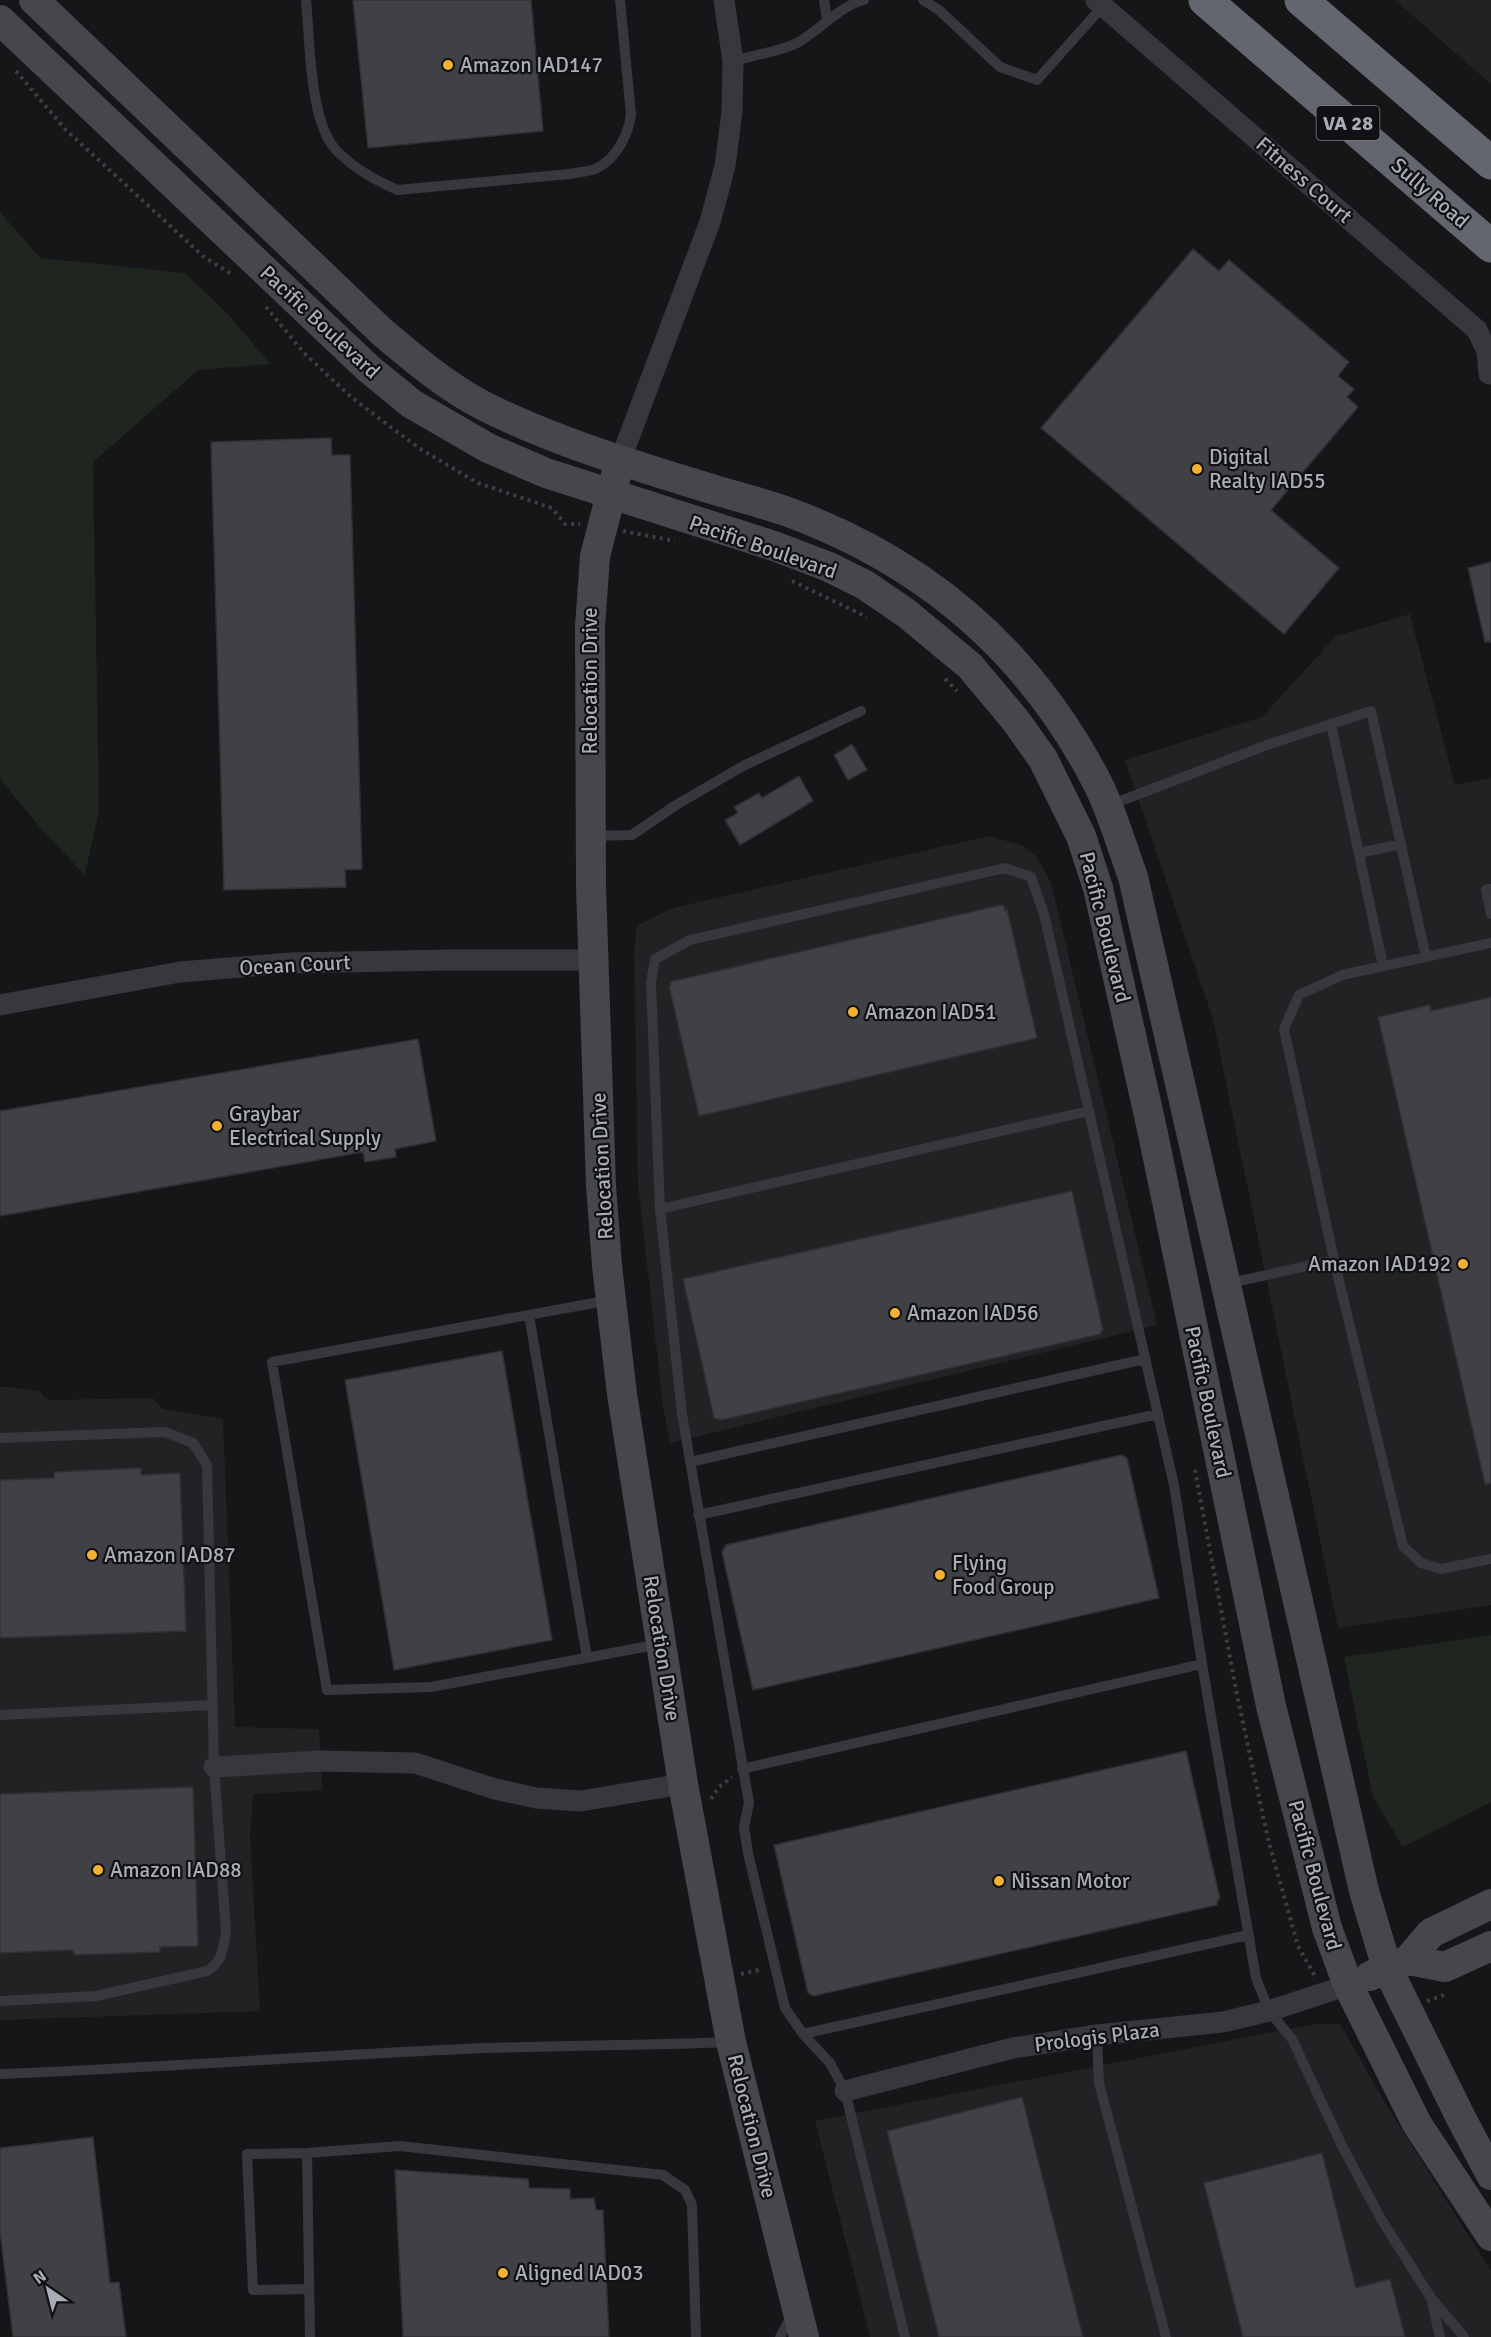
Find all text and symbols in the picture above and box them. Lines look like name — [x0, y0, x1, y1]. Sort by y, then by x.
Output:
place label: Amazon IAD147 — [460, 52, 603, 78]
marker: Amazon IAD147 — [441, 58, 455, 72]
road number: VA 28 — [1316, 106, 1380, 140]
street label: Fitness Court — [1250, 131, 1358, 229]
street label: Sully Road — [1386, 152, 1474, 234]
street label: Pacific Boulevard — [255, 260, 385, 384]
place label: Digital Realty IAD55 — [1209, 444, 1325, 494]
marker: Digital Realty IAD55 — [1190, 462, 1204, 476]
street label: Pacific Boulevard — [686, 510, 840, 584]
street label: Relocation Drive — [577, 607, 603, 755]
street label: Pacific Boulevard — [1074, 849, 1136, 1005]
street label: Ocean Court — [239, 949, 351, 981]
place label: Amazon IAD51 — [865, 999, 997, 1025]
marker: Amazon IAD51 — [846, 1005, 860, 1019]
street label: Relocation Drive — [585, 1092, 619, 1240]
place label: Graybar Electrical Supply — [229, 1101, 381, 1151]
marker: Graybar Electrical Supply — [210, 1119, 224, 1133]
place label: Amazon IAD192 — [1308, 1251, 1451, 1277]
marker: Amazon IAD192 — [1456, 1257, 1470, 1271]
place label: Amazon IAD56 — [907, 1300, 1039, 1326]
marker: Amazon IAD56 — [888, 1306, 902, 1320]
street label: Pacific Boulevard — [1179, 1324, 1237, 1480]
place label: Amazon IAD87 — [104, 1542, 236, 1568]
marker: Amazon IAD87 — [85, 1548, 99, 1562]
place label: Flying Food Group — [952, 1550, 1054, 1600]
marker: Flying Food Group — [933, 1568, 947, 1582]
street label: Relocation Drive — [638, 1573, 686, 1723]
street label: Pacific Boulevard — [1282, 1797, 1348, 1953]
place label: Amazon IAD88 — [110, 1857, 242, 1883]
marker: Amazon IAD88 — [91, 1863, 105, 1877]
place label: Nissan Motor — [1011, 1868, 1130, 1894]
marker: Nissan Motor — [992, 1874, 1006, 1888]
street label: Prologis Plaza — [1033, 2016, 1161, 2058]
street label: Relocation Drive — [722, 2051, 782, 2201]
north arrow — [18, 2259, 78, 2319]
place label: Aligned IAD03 — [515, 2260, 643, 2286]
text: N — [30, 2266, 50, 2289]
marker: Aligned IAD03 — [496, 2266, 510, 2280]

